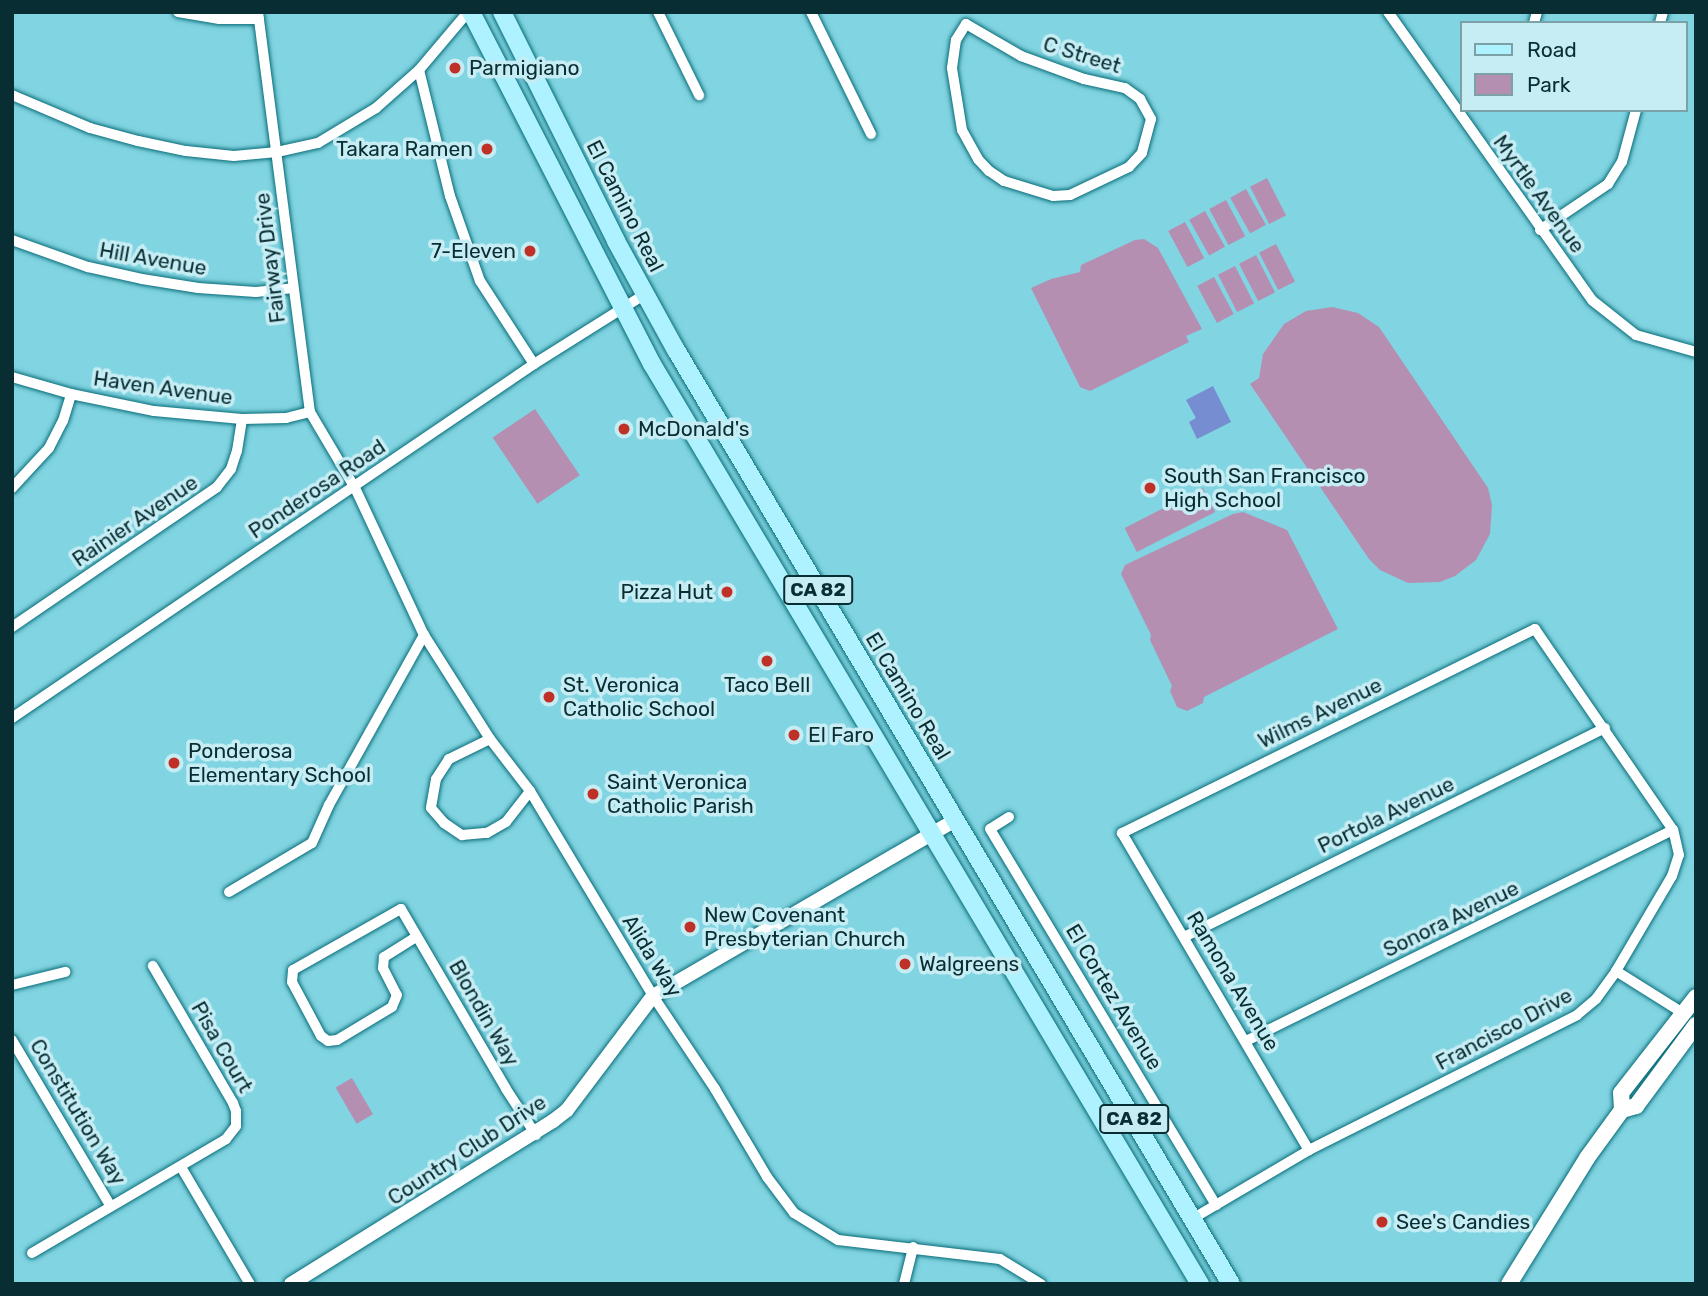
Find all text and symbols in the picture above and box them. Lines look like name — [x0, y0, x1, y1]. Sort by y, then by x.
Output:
legend — [1460, 21, 1687, 112]
street label: C Street — [1040, 31, 1124, 79]
text: Road — [1527, 37, 1577, 62]
place label: Parmigiano — [469, 55, 580, 81]
marker: Parmigiano — [447, 60, 463, 76]
text: Park — [1527, 72, 1571, 97]
street label: Myrtle Avenue — [1488, 130, 1590, 258]
place label: Takara Ramen — [336, 136, 473, 162]
street label: El Camino Real — [581, 136, 669, 276]
marker: Takara Ramen — [479, 141, 495, 157]
street label: Fairway Drive — [249, 191, 291, 325]
street label: Hill Avenue — [97, 237, 209, 281]
place label: 7-Eleven — [431, 238, 516, 264]
marker: 7-Eleven — [522, 243, 538, 259]
street label: Haven Avenue — [92, 366, 234, 410]
place label: McDonald's — [638, 416, 750, 442]
marker: McDonald's — [616, 421, 632, 437]
street label: Ponderosa Road — [244, 434, 390, 544]
place label: South San Francisco High School — [1164, 463, 1366, 513]
street label: Rainier Avenue — [67, 470, 203, 572]
marker: South San Francisco High School — [1142, 480, 1158, 496]
road number: CA 82 — [781, 575, 855, 606]
place label: Pizza Hut — [620, 579, 713, 605]
marker: Pizza Hut — [719, 584, 735, 600]
street label: El Camino Real — [860, 628, 956, 764]
marker: Taco Bell — [759, 653, 775, 669]
place label: St. Veronica Catholic School — [563, 672, 715, 722]
place label: Taco Bell — [724, 672, 810, 698]
street label: Wilms Avenue — [1254, 672, 1386, 754]
marker: St. Veronica Catholic School — [541, 689, 557, 705]
place label: El Faro — [808, 722, 874, 748]
marker: El Faro — [786, 727, 802, 743]
place label: Ponderosa Elementary School — [188, 738, 372, 788]
marker: Ponderosa Elementary School — [166, 755, 182, 771]
place label: Saint Veronica Catholic Parish — [607, 769, 754, 819]
street label: Portola Avenue — [1314, 771, 1458, 859]
marker: Saint Veronica Catholic Parish — [585, 786, 601, 802]
street label: Sonora Avenue — [1379, 875, 1523, 963]
place label: New Covenant Presbyterian Church — [704, 902, 905, 952]
street label: Ramona Avenue — [1181, 906, 1285, 1056]
street label: Alida Way — [617, 910, 687, 1002]
marker: New Covenant Presbyterian Church — [682, 919, 698, 935]
street label: El Cortez Avenue — [1060, 919, 1168, 1075]
place label: Walgreens — [919, 951, 1019, 977]
street label: Blondin Way — [443, 955, 525, 1071]
marker: Walgreens — [897, 956, 913, 972]
street label: Francisco Drive — [1432, 982, 1576, 1076]
street label: Pisa Court — [186, 997, 258, 1097]
street label: Constitution Way — [24, 1034, 132, 1190]
street label: Country Club Drive — [383, 1089, 551, 1211]
road number: CA 82 — [1097, 1104, 1171, 1134]
place label: See's Candies — [1396, 1209, 1530, 1235]
marker: See's Candies — [1374, 1214, 1390, 1230]

